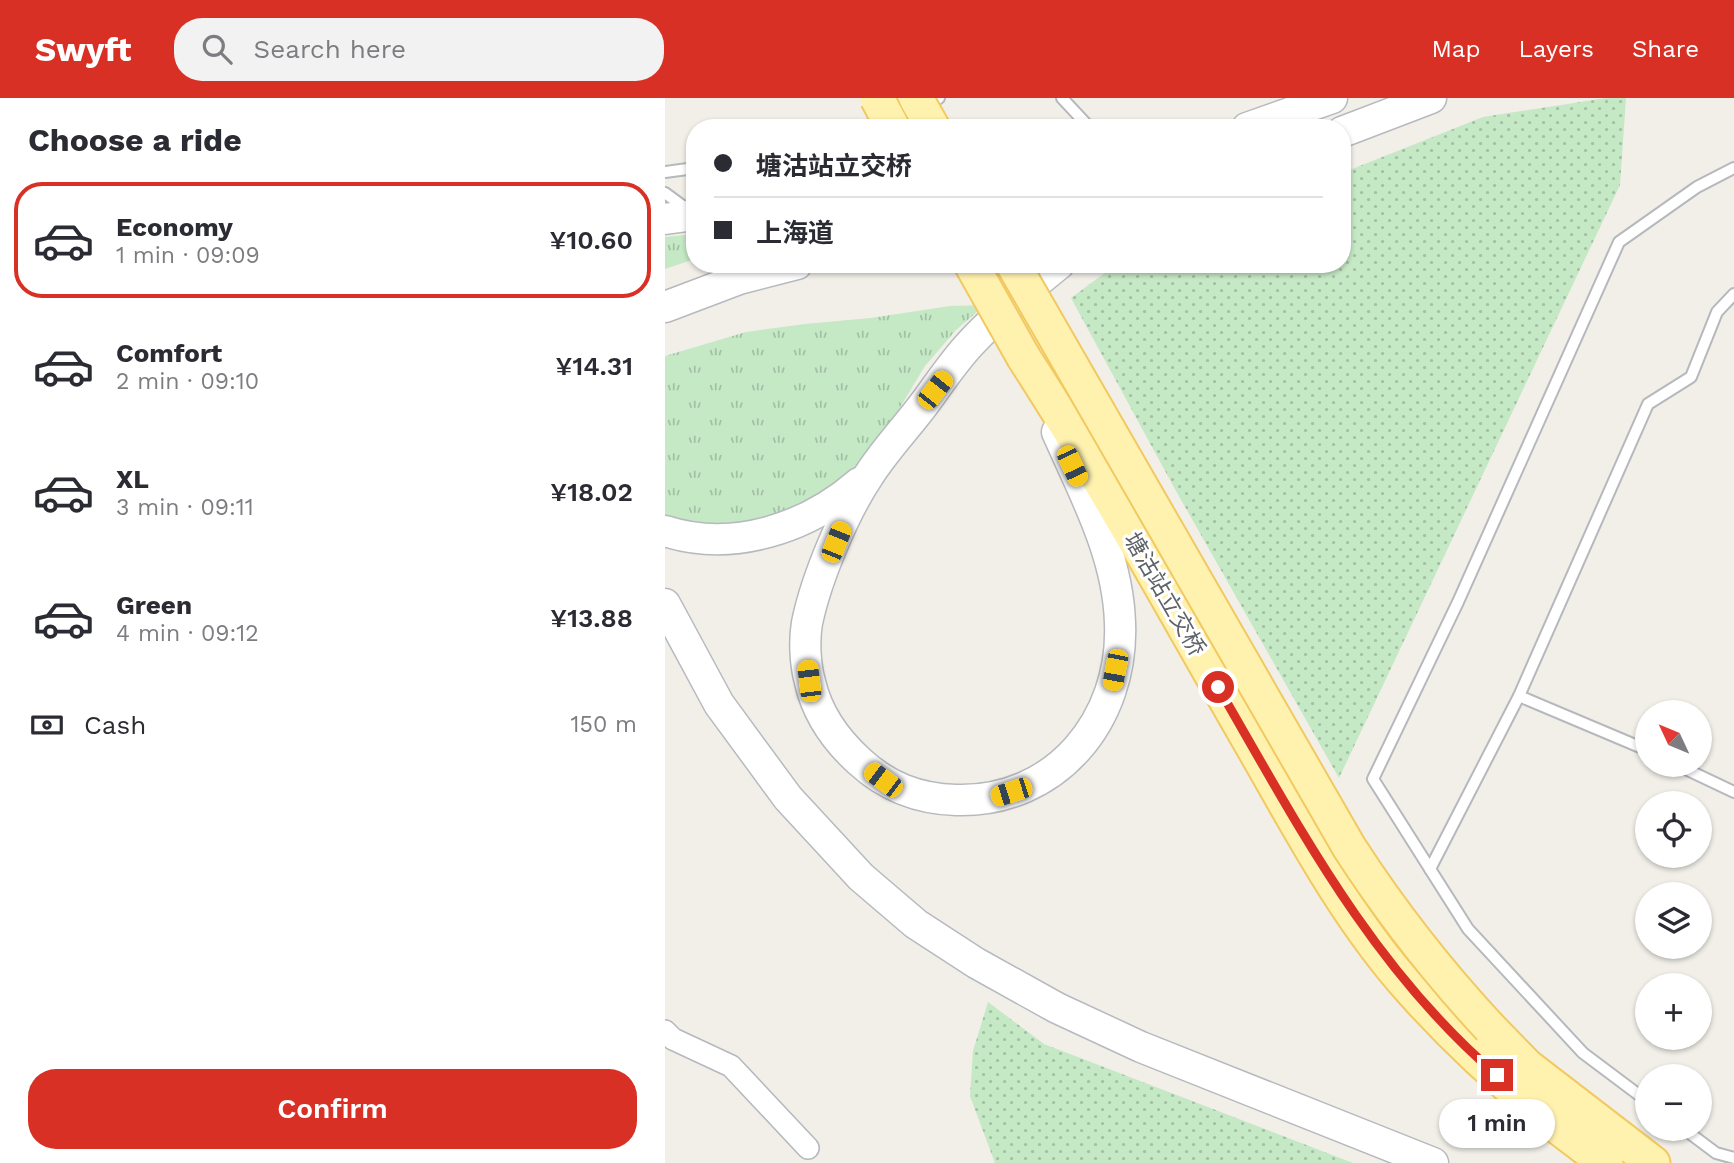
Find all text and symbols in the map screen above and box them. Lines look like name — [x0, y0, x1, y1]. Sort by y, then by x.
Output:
search box — [174, 18, 664, 81]
text: Swyft — [35, 30, 132, 69]
icon: search — [198, 30, 236, 68]
text: Search here — [254, 34, 406, 64]
text: Map — [1432, 35, 1480, 63]
text: Layers — [1518, 35, 1594, 63]
text: Share — [1632, 35, 1699, 63]
text: Choose a ride — [28, 121, 242, 159]
text: 塘沽站立交桥 — [756, 151, 912, 181]
icon: car — [32, 209, 95, 272]
text: Economy — [116, 212, 233, 242]
text: 上海道 — [756, 218, 834, 248]
text: ¥10.60 — [550, 225, 633, 255]
text: 1 min · 09:09 — [116, 242, 260, 269]
icon: car — [32, 335, 95, 398]
text: Comfort — [116, 338, 222, 368]
text: ¥14.31 — [556, 351, 633, 381]
car — [914, 367, 957, 413]
text: 2 min · 09:10 — [116, 368, 259, 395]
car — [1054, 443, 1091, 489]
icon: car — [32, 461, 95, 524]
text: XL — [116, 464, 149, 494]
text: ¥18.02 — [550, 477, 633, 507]
text: 3 min · 09:11 — [116, 494, 254, 521]
car — [819, 519, 854, 565]
street label: 塘沽站立交桥 — [1118, 528, 1211, 661]
icon: car — [32, 587, 95, 650]
text: Green — [116, 590, 192, 620]
text: ¥13.88 — [550, 603, 633, 633]
text: 4 min · 09:12 — [116, 620, 259, 647]
car — [1101, 647, 1130, 693]
car — [797, 659, 822, 703]
route start — [1202, 671, 1234, 703]
north arrow — [1635, 700, 1711, 777]
map controls — [1635, 700, 1712, 1141]
icon: cash — [28, 706, 66, 744]
text: Cash — [84, 710, 146, 740]
text: 150 m — [571, 711, 637, 738]
car — [860, 759, 907, 801]
car — [988, 776, 1035, 808]
button: locate — [1635, 791, 1712, 868]
button: layers — [1635, 882, 1712, 959]
button: + — [1635, 973, 1712, 1050]
route end — [1481, 1059, 1513, 1091]
button: − — [1635, 1064, 1712, 1141]
button: Confirm — [28, 1069, 637, 1149]
callout: 1 min — [1439, 1100, 1555, 1148]
text: 1 min — [1467, 1110, 1527, 1137]

